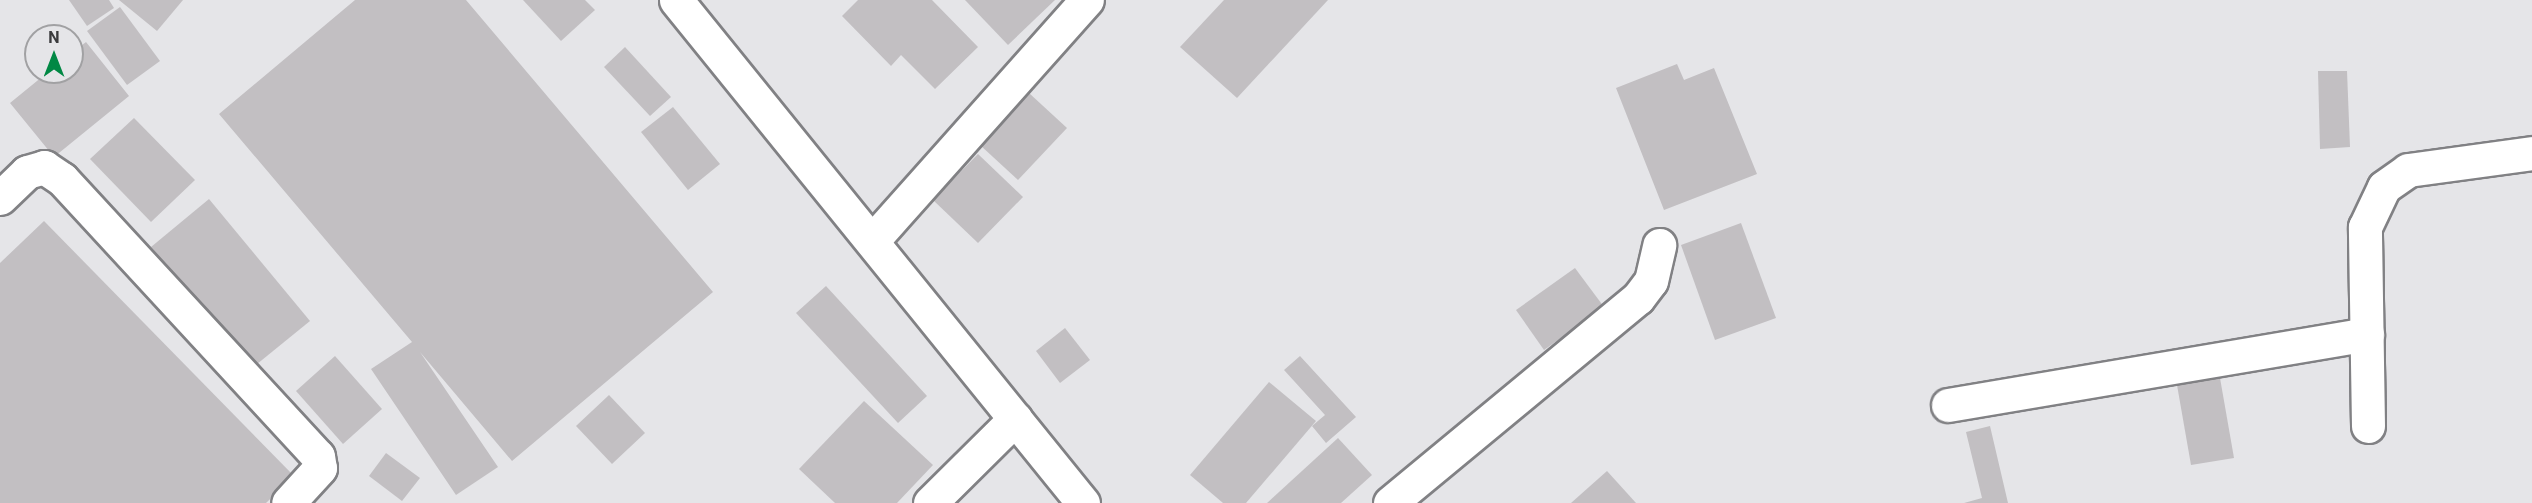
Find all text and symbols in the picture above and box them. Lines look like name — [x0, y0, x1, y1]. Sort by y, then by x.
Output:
north arrow — [24, 24, 84, 84]
text: N — [48, 28, 60, 47]

